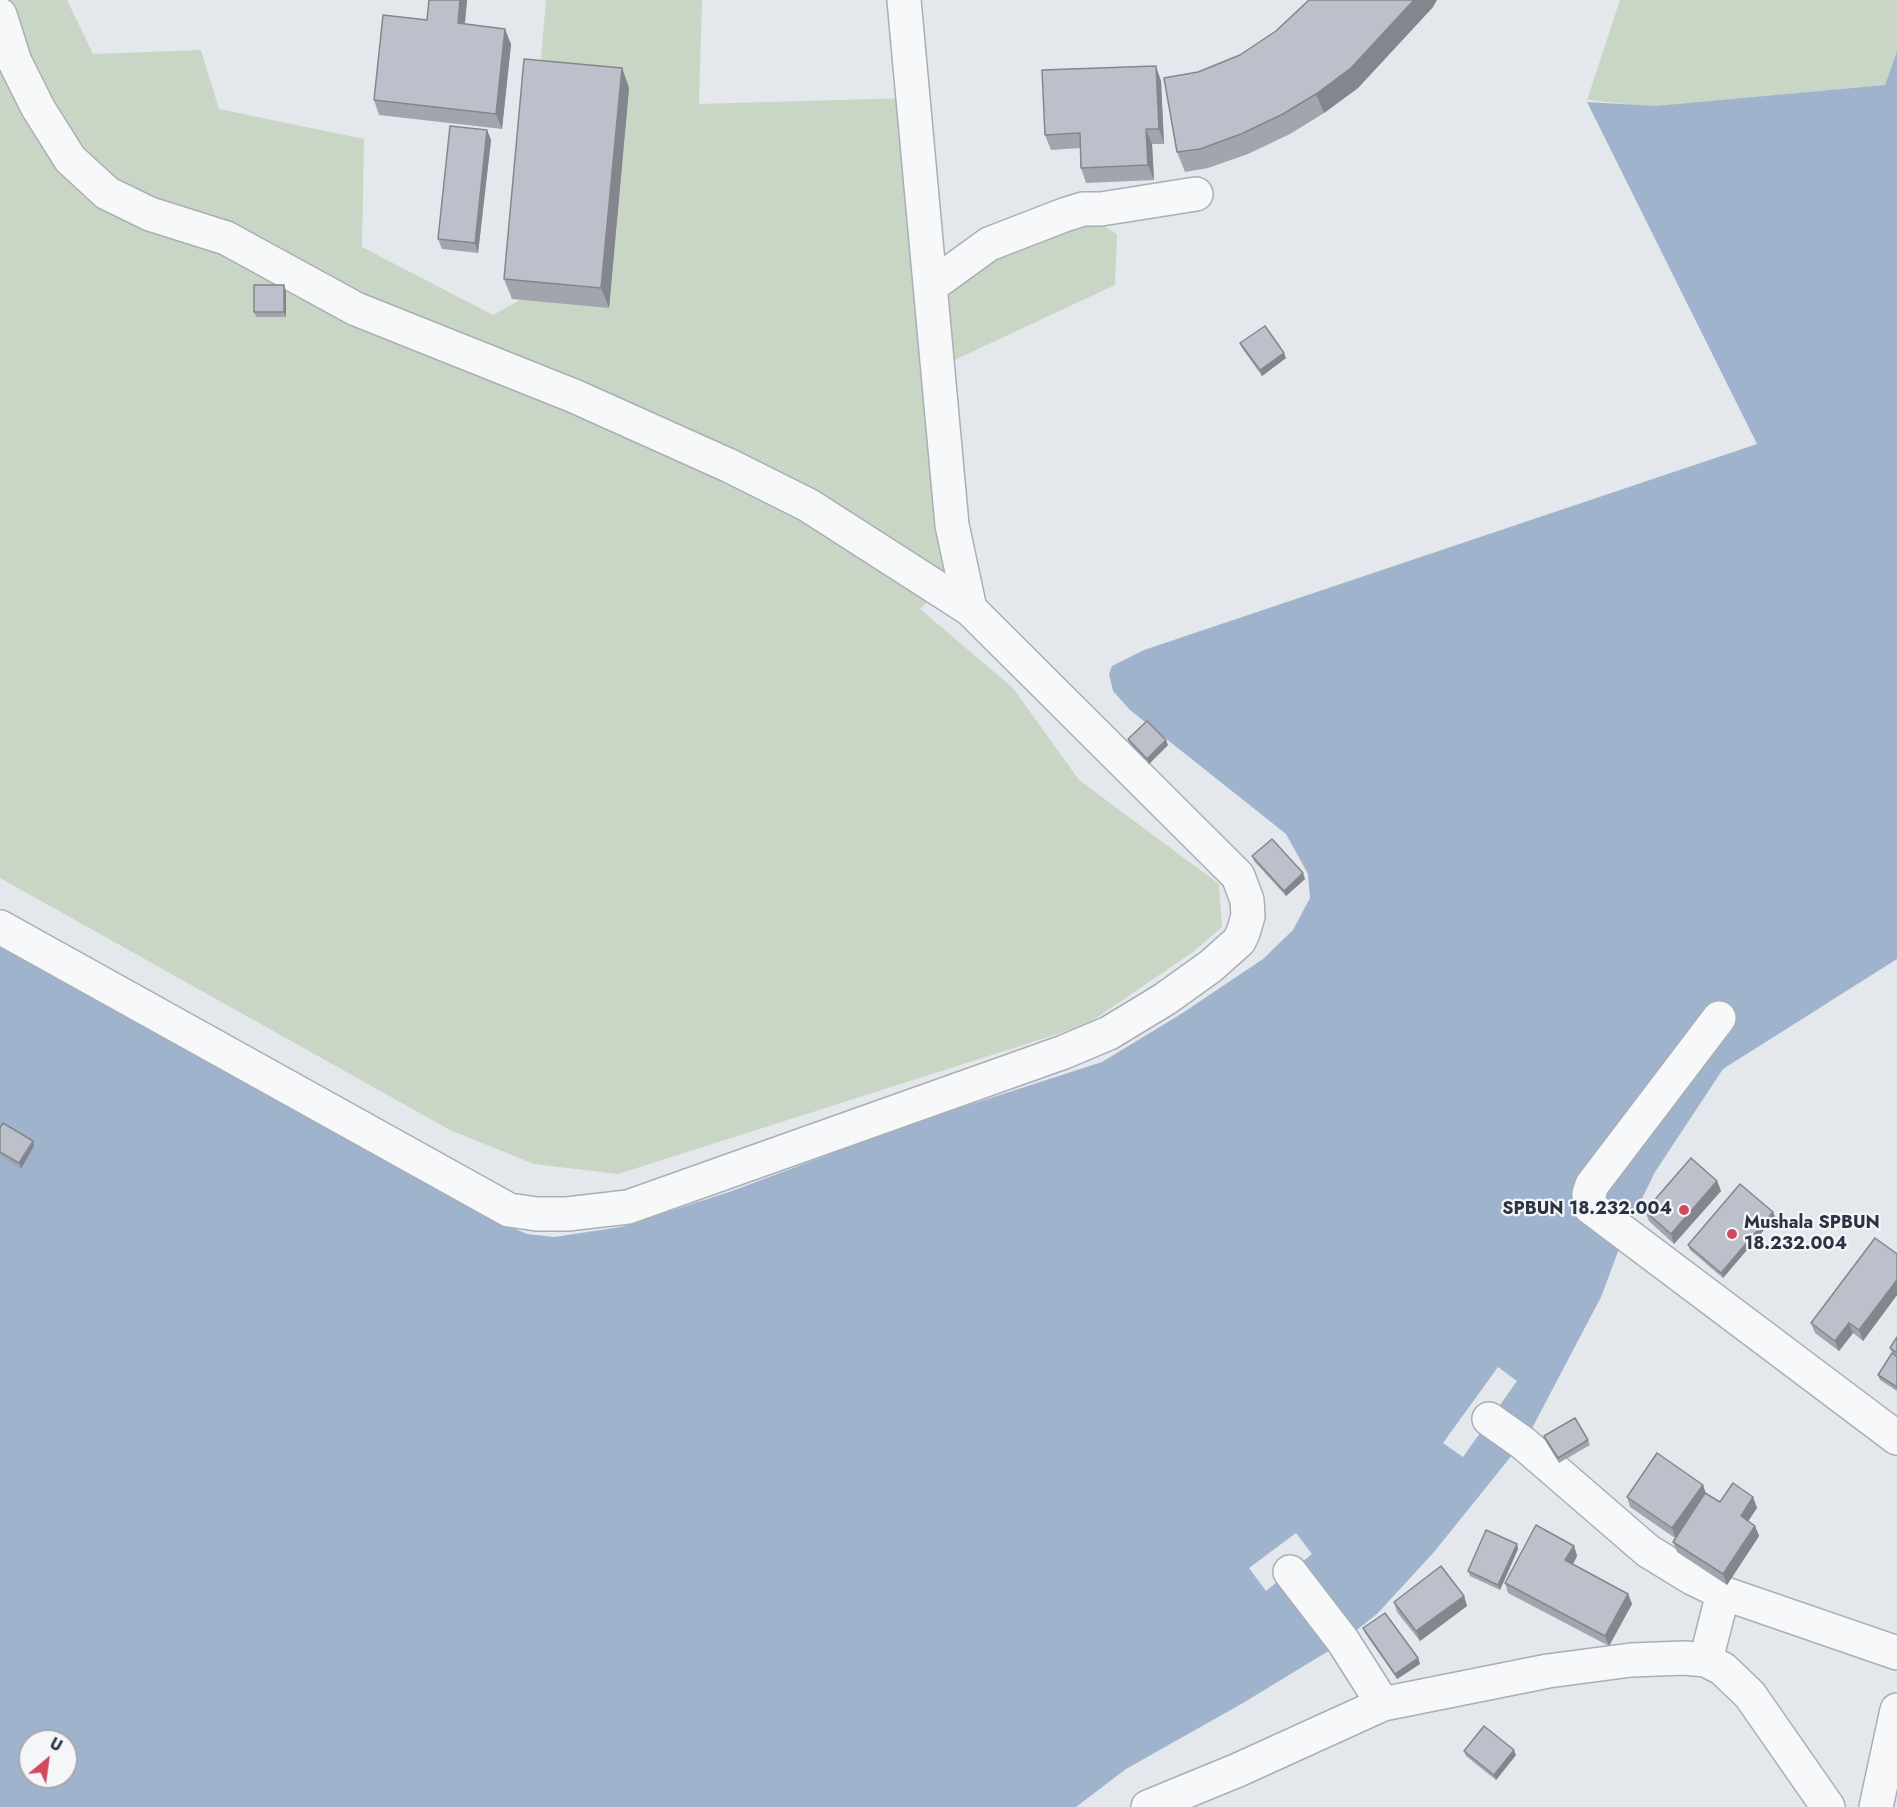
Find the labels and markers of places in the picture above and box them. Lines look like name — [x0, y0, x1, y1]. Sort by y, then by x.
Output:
place label: SPBUN 18.232.004 — [1502, 1199, 1672, 1221]
marker: SPBUN 18.232.004 — [1677, 1203, 1691, 1217]
place label: Mushala SPBUN 18.232.004 — [1744, 1213, 1880, 1256]
marker: Mushala SPBUN 18.232.004 — [1725, 1227, 1739, 1241]

